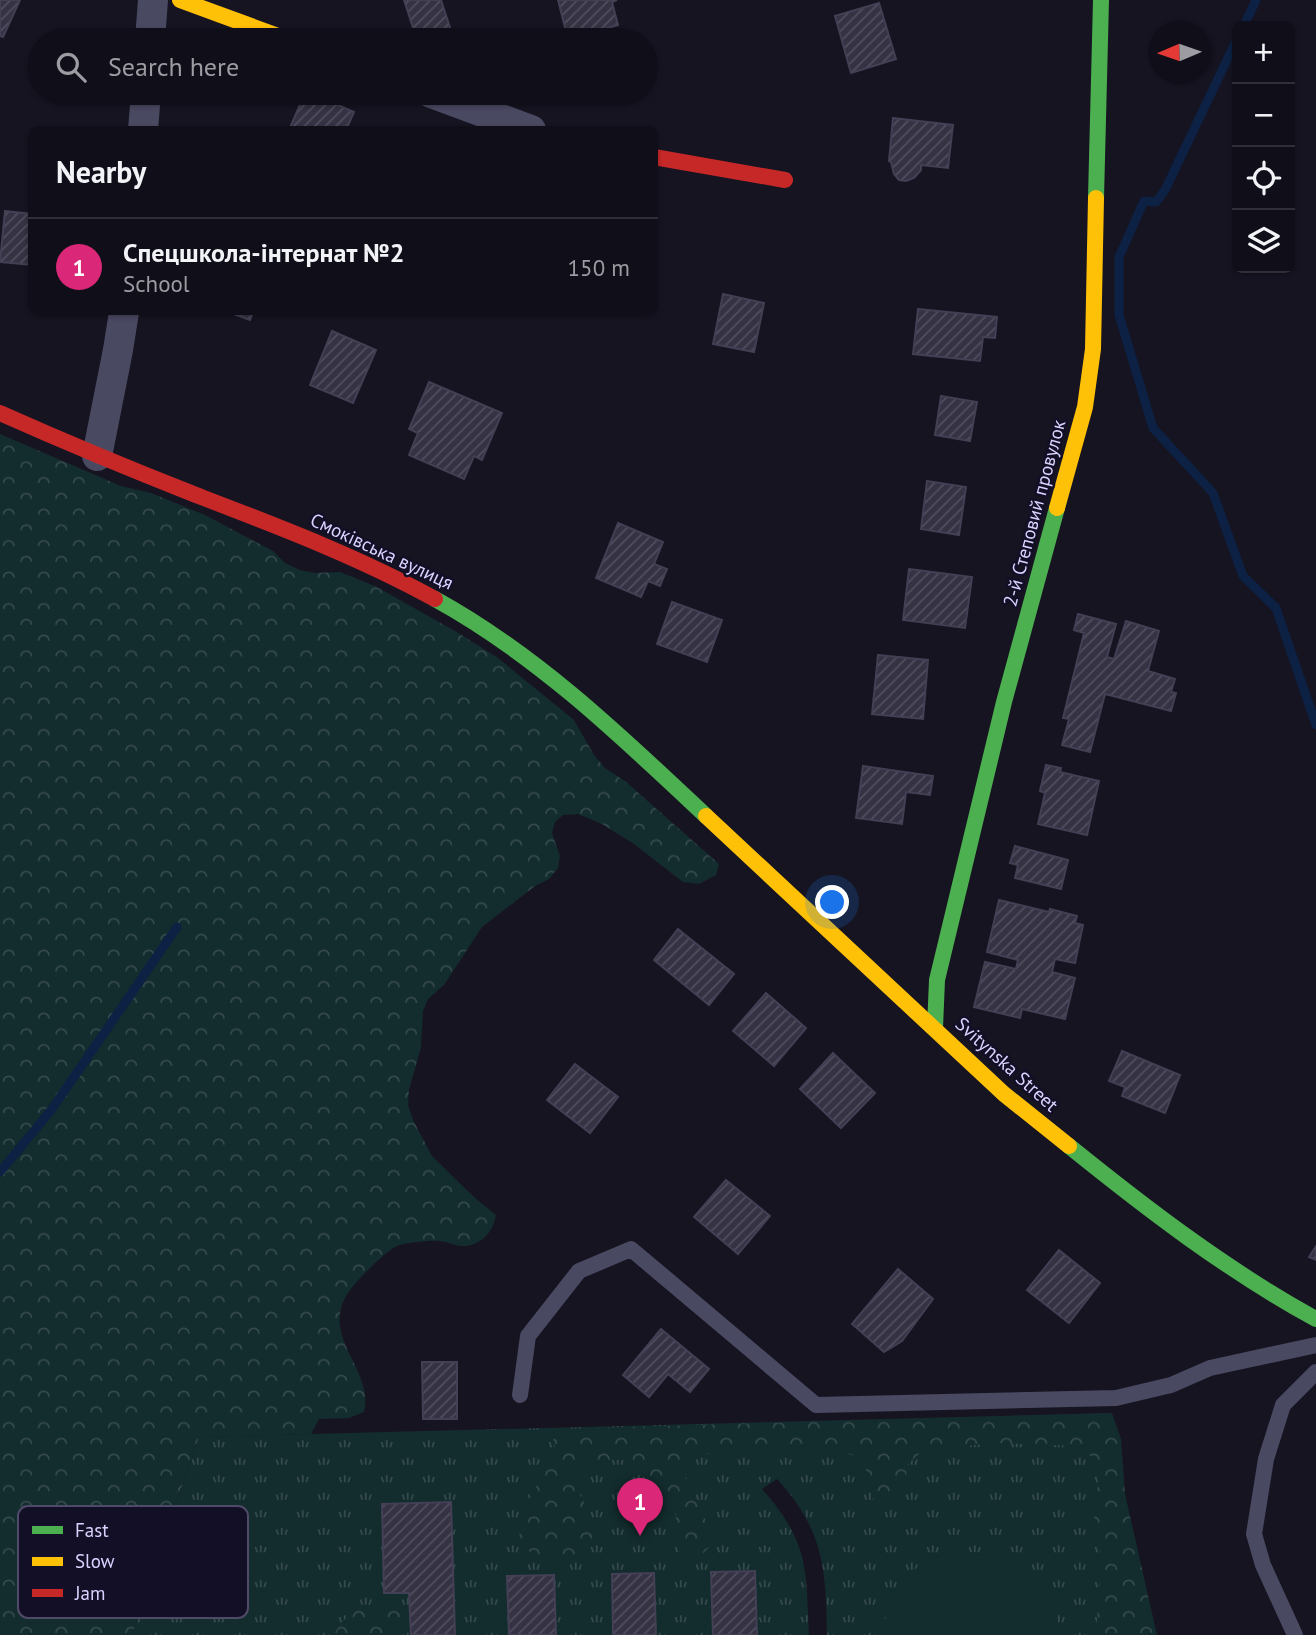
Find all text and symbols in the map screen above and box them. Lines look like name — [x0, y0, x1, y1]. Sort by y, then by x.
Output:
north arrow — [1148, 21, 1211, 84]
map controls — [1232, 21, 1295, 273]
button: + — [1232, 21, 1295, 84]
search box — [28, 28, 658, 105]
icon: search — [52, 48, 90, 86]
text: Search here — [108, 50, 239, 83]
button: − — [1232, 84, 1295, 147]
button: locate — [1232, 147, 1295, 210]
text: Nearby — [56, 152, 146, 191]
button: layers — [1232, 210, 1295, 273]
text: Спецшкола-інтернат №2 — [123, 236, 404, 269]
text: 1 — [72, 253, 86, 282]
text: 150 m — [568, 253, 630, 282]
text: School — [123, 269, 190, 298]
street label: 2-й Степовий провулок — [998, 417, 1070, 609]
street label: Смоківська вулиця — [307, 507, 457, 595]
your location — [815, 885, 849, 919]
street label: Svitynska Street — [951, 1012, 1064, 1117]
pin: 1 — [617, 1478, 663, 1536]
legend — [18, 1506, 248, 1618]
text: Fast — [75, 1518, 109, 1542]
text: Slow — [75, 1549, 115, 1573]
text: Jam — [74, 1581, 105, 1605]

